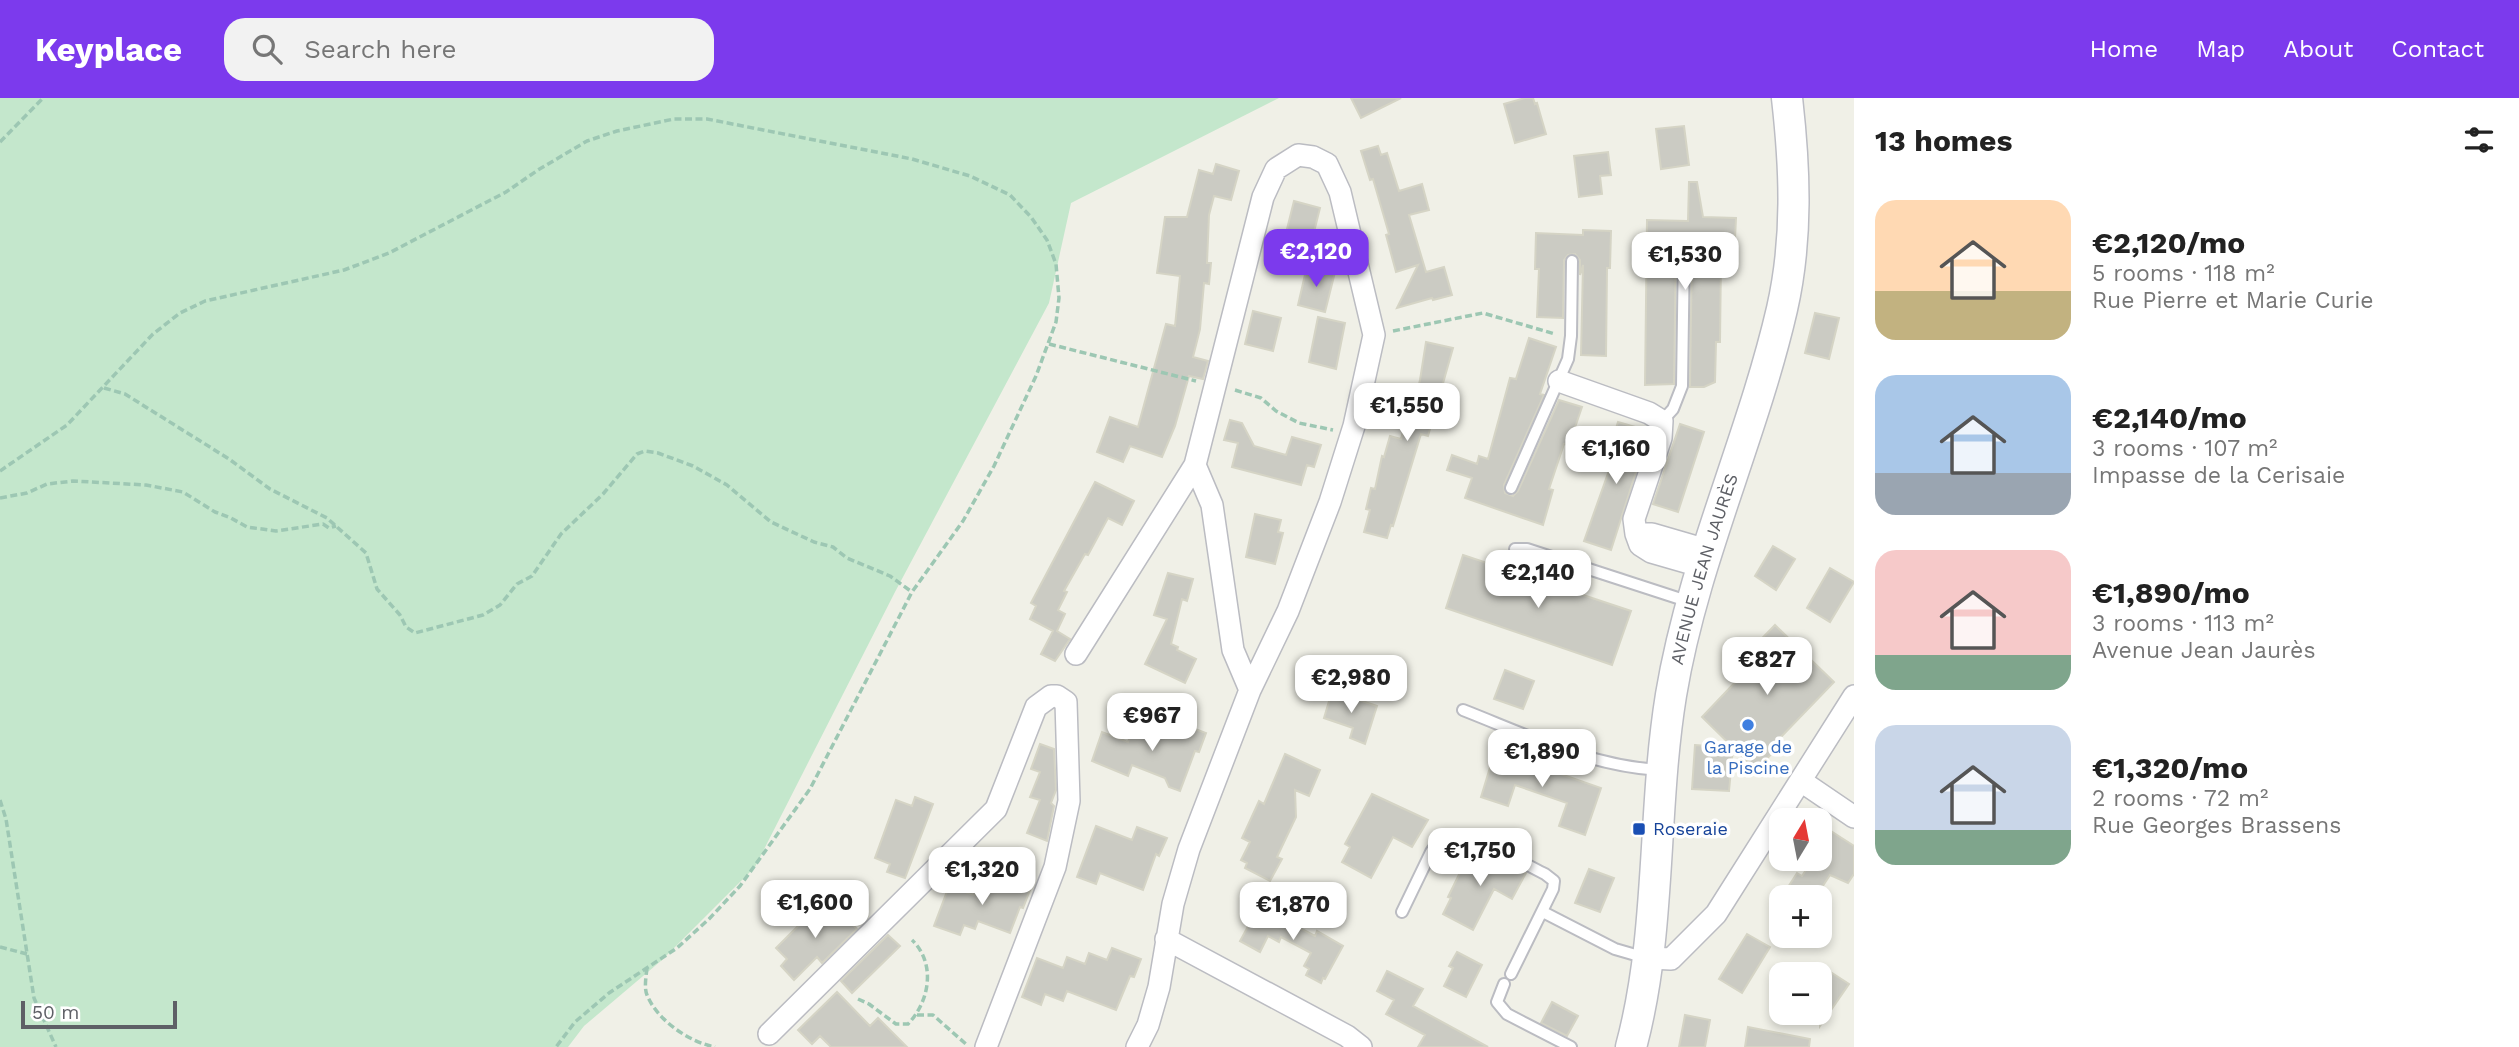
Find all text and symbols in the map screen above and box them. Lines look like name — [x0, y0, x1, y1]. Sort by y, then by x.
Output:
search box — [224, 18, 714, 81]
text: Keyplace — [35, 30, 182, 69]
icon: search — [248, 30, 286, 68]
text: Search here — [304, 34, 457, 64]
text: Home — [2090, 35, 2158, 63]
text: Map — [2196, 35, 2245, 63]
text: About — [2283, 35, 2353, 63]
text: Contact — [2391, 35, 2484, 63]
icon: filters — [2460, 121, 2498, 159]
text: 13 homes — [1875, 123, 2012, 158]
text: €2,120/mo — [2092, 225, 2245, 260]
icon: home — [1931, 228, 2015, 312]
pin: €2,120 — [1259, 230, 1373, 289]
pin: €1,530 — [1628, 232, 1742, 292]
text: €2,120 — [1280, 238, 1352, 265]
text: €1,530 — [1648, 241, 1722, 268]
text: 5 rooms · 118 m² — [2092, 260, 2275, 287]
text: Rue Pierre et Marie Curie — [2092, 287, 2374, 314]
pin: €1,550 — [1350, 384, 1464, 443]
text: €1,550 — [1370, 392, 1444, 419]
text: €2,140/mo — [2092, 400, 2247, 435]
icon: home — [1931, 403, 2015, 487]
pin: €1,160 — [1559, 426, 1673, 486]
text: €1,160 — [1581, 435, 1651, 462]
text: 3 rooms · 107 m² — [2092, 435, 2278, 462]
text: Impasse de la Cerisaie — [2092, 462, 2345, 489]
street label: AVENUE JEAN JAURÈS — [1666, 471, 1742, 667]
pin: €2,140 — [1481, 550, 1595, 610]
text: €2,140 — [1501, 559, 1575, 586]
text: €1,890/mo — [2092, 575, 2250, 610]
icon: home — [1931, 578, 2015, 662]
text: 3 rooms · 113 m² — [2092, 610, 2274, 637]
text: Avenue Jean Jaurès — [2092, 637, 2316, 664]
pin: €827 — [1726, 638, 1808, 697]
text: €827 — [1738, 646, 1796, 673]
pin: €2,980 — [1294, 656, 1408, 715]
text: €2,980 — [1311, 664, 1391, 691]
pin: €967 — [1111, 694, 1193, 753]
text: €967 — [1123, 702, 1181, 729]
marker: Garage de la Piscine — [1740, 717, 1756, 733]
pin: €1,890 — [1485, 730, 1599, 789]
place label: Garage de la Piscine — [1704, 736, 1792, 778]
text: €1,890 — [1504, 738, 1580, 765]
text: €1,320/mo — [2092, 750, 2248, 785]
icon: home — [1931, 753, 2015, 837]
text: 2 rooms · 72 m² — [2092, 785, 2268, 812]
north arrow — [1769, 808, 1832, 872]
map controls — [1769, 808, 1832, 1025]
text: Rue Georges Brassens — [2092, 812, 2341, 839]
place label: Roseraie — [1653, 818, 1728, 839]
marker: Roseraie — [1631, 821, 1647, 837]
pin: €1,750 — [1423, 828, 1537, 888]
text: €1,750 — [1444, 837, 1516, 864]
pin: €1,320 — [925, 848, 1039, 907]
text: €1,320 — [945, 856, 1019, 883]
pin: €1,600 — [758, 880, 872, 940]
pin: €1,870 — [1236, 882, 1350, 942]
button: + — [1769, 885, 1832, 948]
text: €1,600 — [777, 889, 853, 916]
text: €1,870 — [1256, 891, 1330, 918]
button: − — [1769, 962, 1832, 1025]
scale bar — [21, 998, 177, 1030]
text: 50 m — [32, 1001, 79, 1024]

